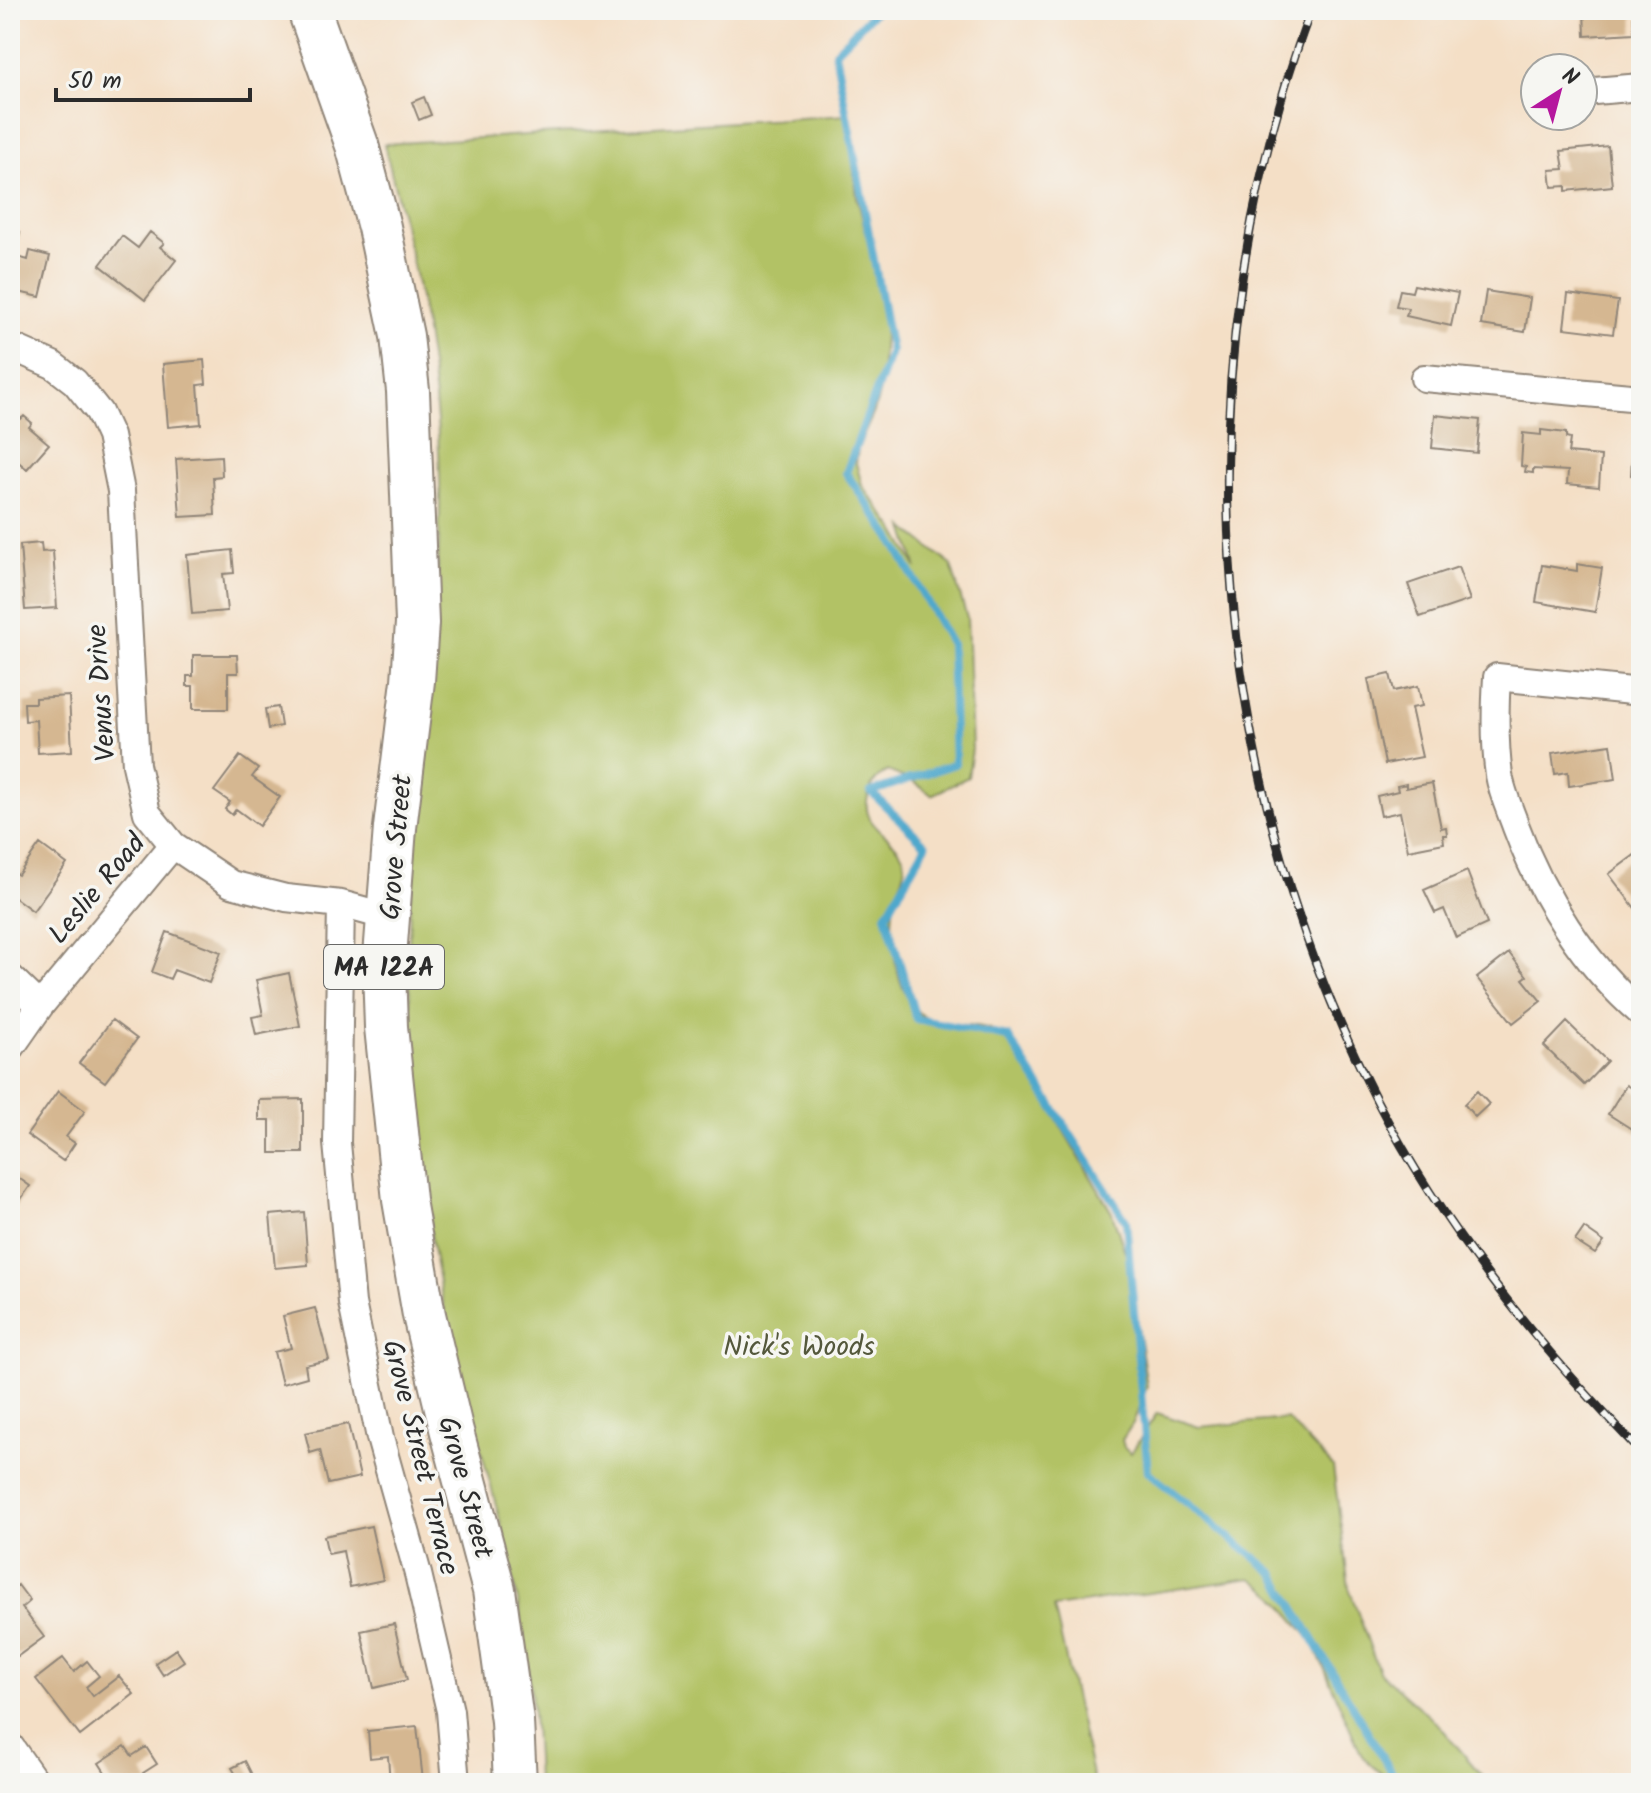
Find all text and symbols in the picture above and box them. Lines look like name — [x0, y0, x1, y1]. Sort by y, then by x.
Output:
scale bar — [56, 52, 250, 102]
north arrow — [1519, 52, 1599, 132]
text: N — [1553, 60, 1585, 96]
text: 50 m — [68, 62, 122, 101]
street label: Venus Drive — [75, 622, 130, 763]
street label: Grove Street — [369, 772, 426, 922]
street label: Leslie Road — [38, 823, 159, 955]
road number: MA 122A — [324, 945, 444, 989]
park label: Nick's Woods — [723, 1325, 875, 1370]
street label: Grove Street Terrace — [377, 1336, 467, 1578]
street label: Grove Street — [432, 1412, 502, 1562]

